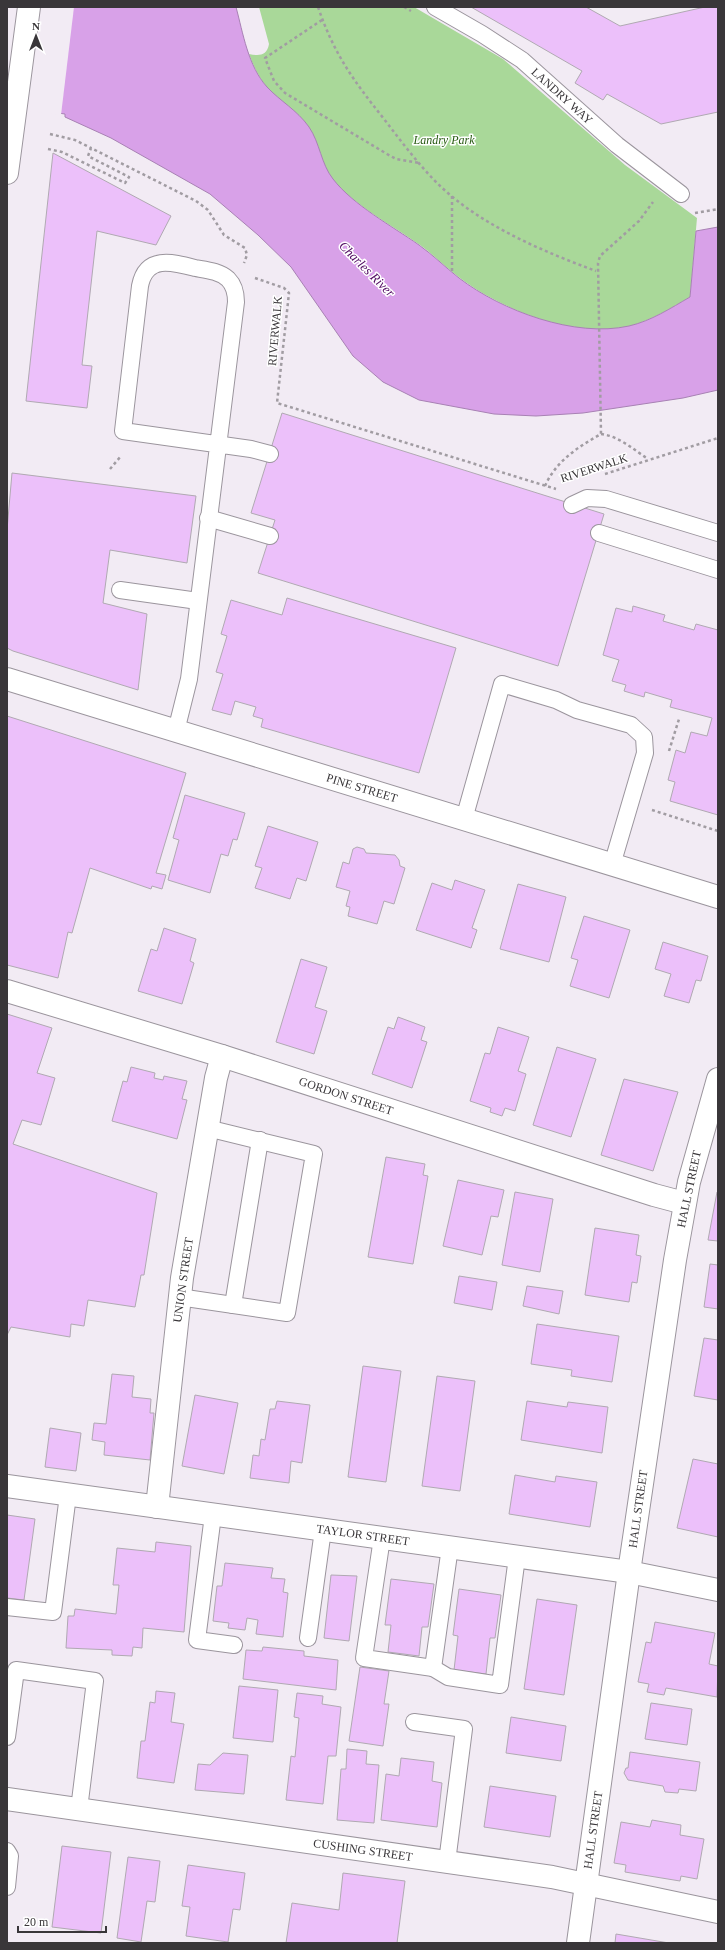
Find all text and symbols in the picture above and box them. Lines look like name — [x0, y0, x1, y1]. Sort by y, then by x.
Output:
north arrow — [16, 16, 56, 56]
text: N — [32, 20, 40, 32]
street label: LANDRY WAY — [528, 65, 596, 127]
park label: Landry Park — [413, 133, 475, 147]
water label: Charles River — [336, 238, 399, 301]
street label: RIVERWALK — [265, 295, 285, 366]
street label: RIVERWALK — [559, 450, 630, 485]
street label: PINE STREET — [325, 771, 400, 806]
street label: GORDON STREET — [297, 1074, 396, 1118]
street label: HALL STREET — [674, 1148, 704, 1229]
street label: UNION STREET — [170, 1236, 196, 1323]
street label: HALL STREET — [626, 1468, 650, 1549]
street label: TAYLOR STREET — [316, 1522, 411, 1549]
street label: HALL STREET — [581, 1789, 605, 1870]
street label: CUSHING STREET — [312, 1836, 414, 1864]
scale bar — [18, 1908, 106, 1934]
text: 20 m — [24, 1915, 49, 1929]

